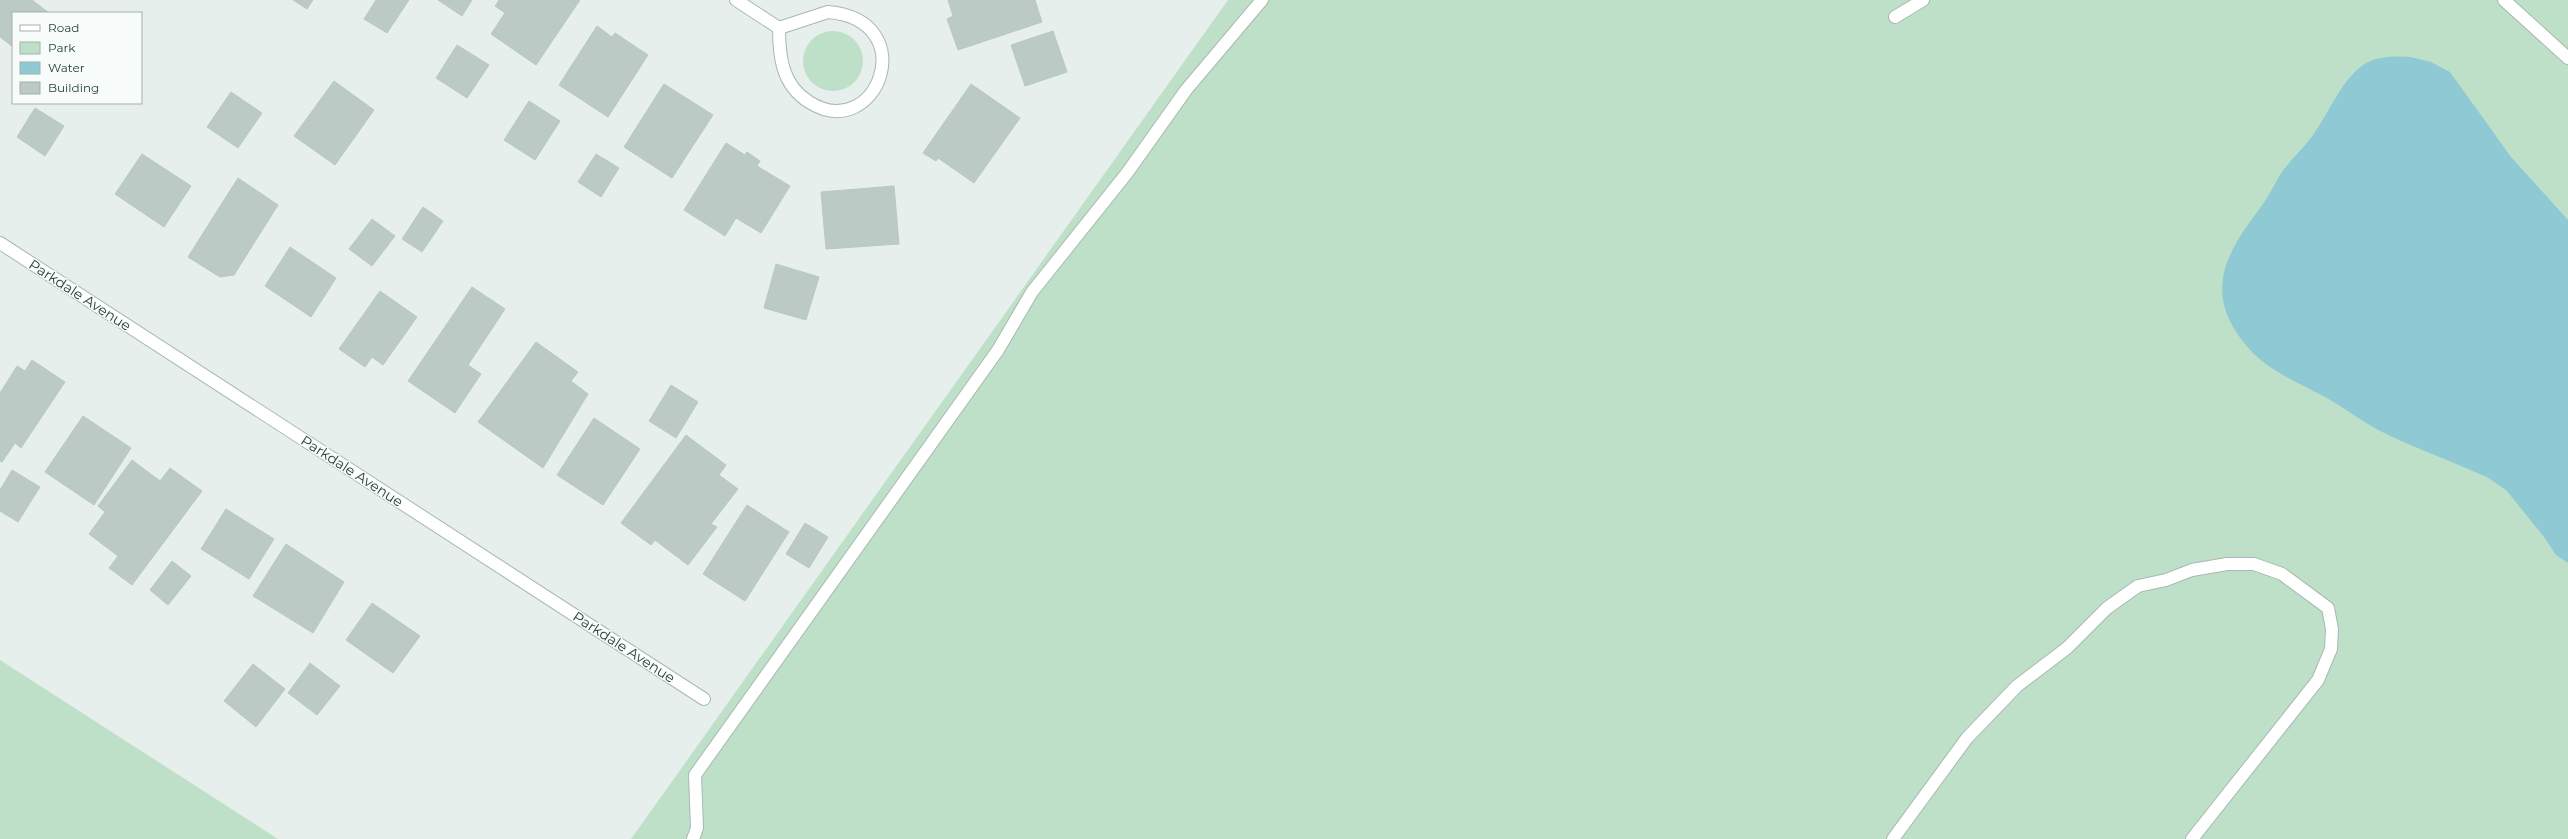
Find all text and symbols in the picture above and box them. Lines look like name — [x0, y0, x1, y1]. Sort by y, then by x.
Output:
legend — [12, 12, 142, 104]
text: Road — [48, 20, 79, 35]
text: Park — [48, 40, 76, 55]
text: Water — [48, 60, 85, 75]
text: Building — [48, 80, 99, 95]
street label: Parkdale Avenue — [26, 255, 134, 335]
street label: Parkdale Avenue — [298, 431, 406, 511]
street label: Parkdale Avenue — [570, 607, 678, 687]

